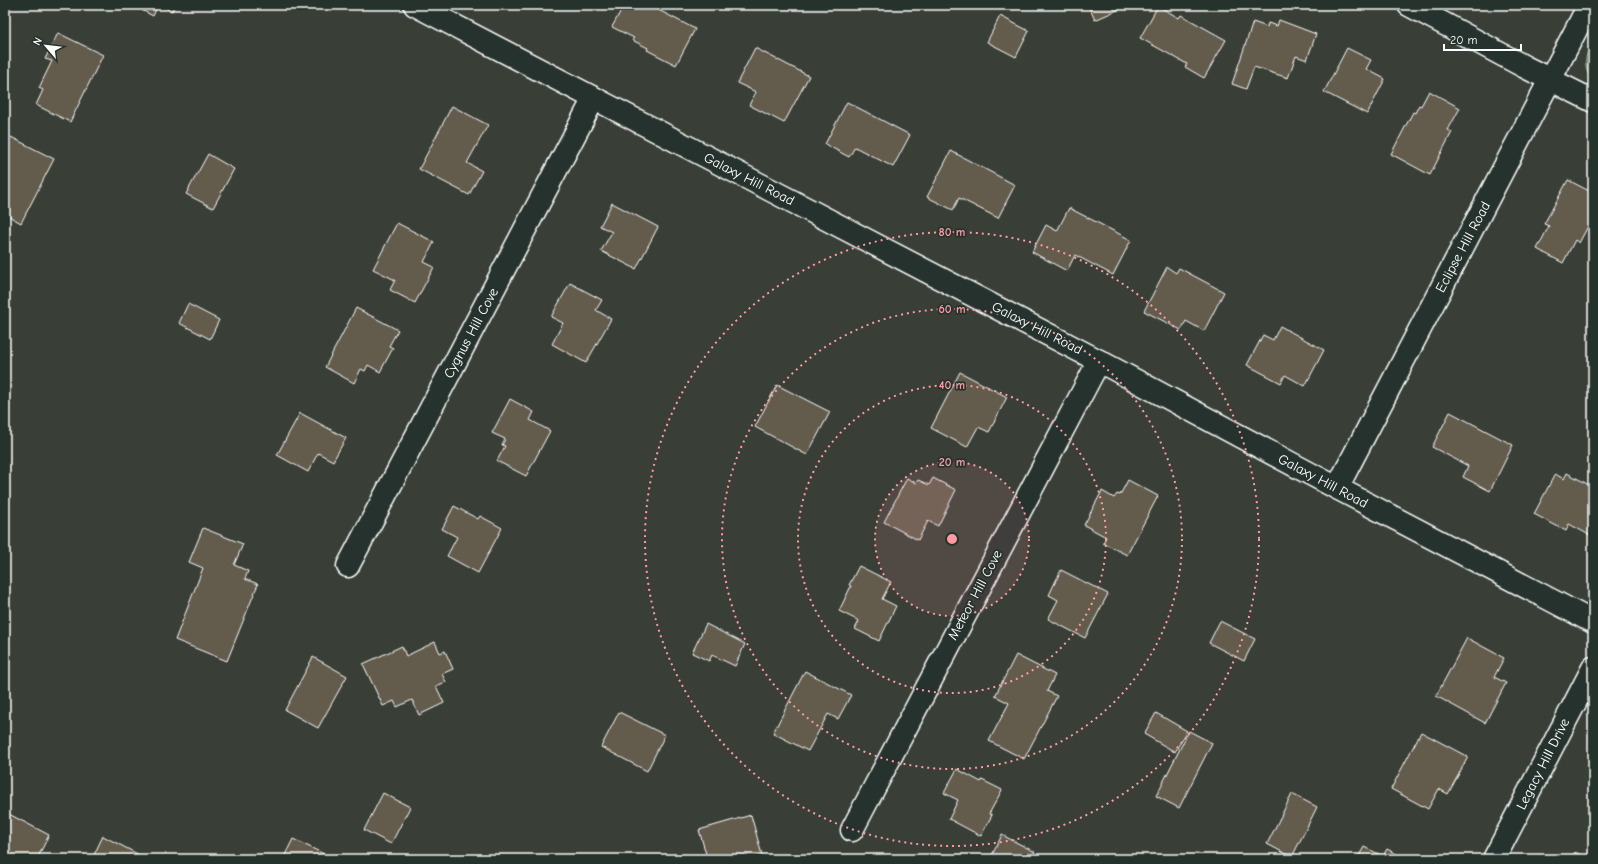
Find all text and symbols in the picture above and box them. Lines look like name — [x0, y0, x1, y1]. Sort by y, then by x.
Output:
north arrow — [26, 26, 66, 66]
scale bar — [1444, 26, 1521, 52]
text: 20 m — [1450, 33, 1478, 47]
text: N — [30, 35, 45, 48]
street label: Galaxy Hill Road — [701, 149, 797, 209]
street label: Eclipse Hill Road — [1432, 199, 1494, 295]
text: 80 m — [939, 225, 965, 239]
street label: Cygnus Hill Cove — [440, 285, 502, 381]
street label: Galaxy Hill Road — [989, 298, 1085, 358]
text: 60 m — [939, 302, 965, 316]
text: 40 m — [939, 378, 965, 392]
street label: Galaxy Hill Road — [1275, 450, 1371, 512]
text: 20 m — [939, 455, 965, 469]
centre of rings — [945, 532, 959, 546]
street label: Meteor Hill Cove — [944, 547, 1006, 643]
street label: Legacy Hill Drive — [1513, 715, 1573, 813]

